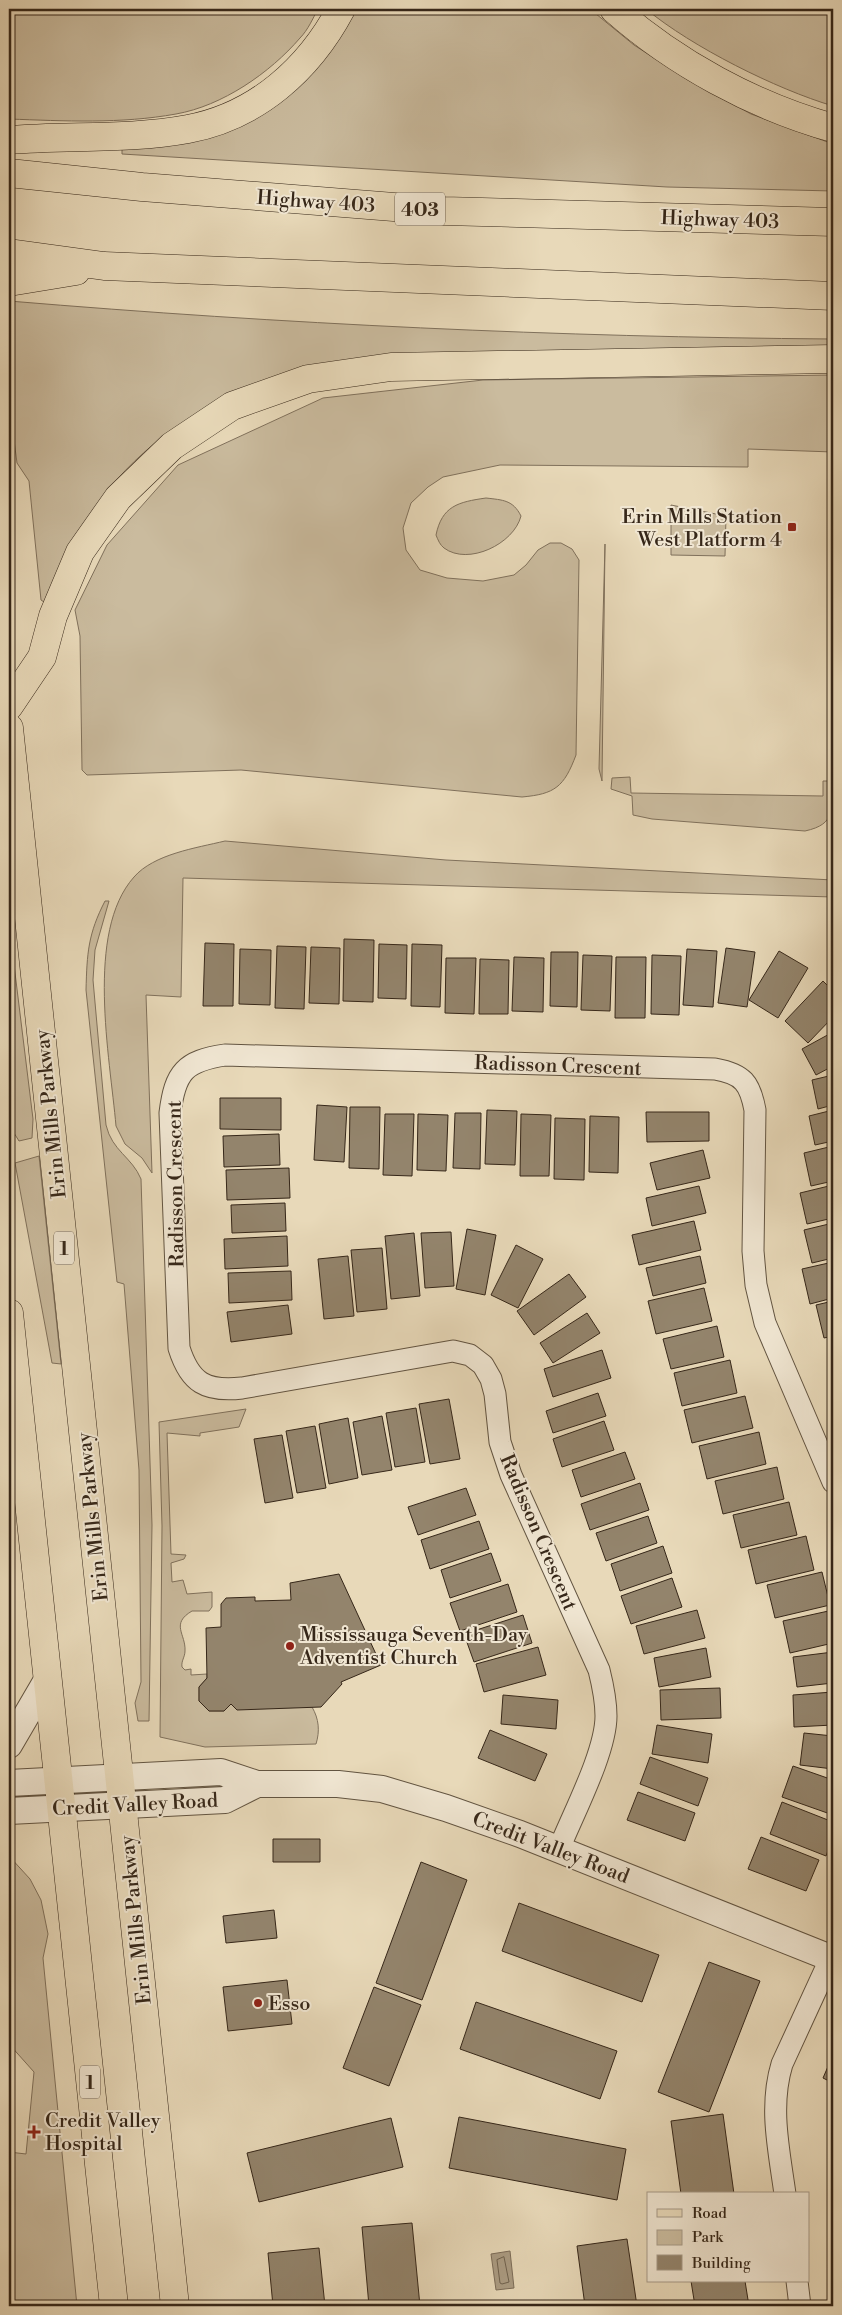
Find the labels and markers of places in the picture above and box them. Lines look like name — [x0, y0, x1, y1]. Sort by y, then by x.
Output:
place label: Erin Mills Station West Platform 4 — [622, 505, 782, 553]
marker: Erin Mills Station West Platform 4 — [786, 521, 798, 533]
place label: Mississauga Seventh-Day Adventist Church — [299, 1623, 528, 1671]
marker: Mississauga Seventh-Day Adventist Church — [284, 1640, 296, 1652]
place label: Esso — [268, 1992, 311, 2017]
marker: Esso — [252, 1997, 264, 2009]
place label: Credit Valley Hospital — [45, 2109, 161, 2157]
marker: Credit Valley Hospital — [27, 2125, 41, 2139]

